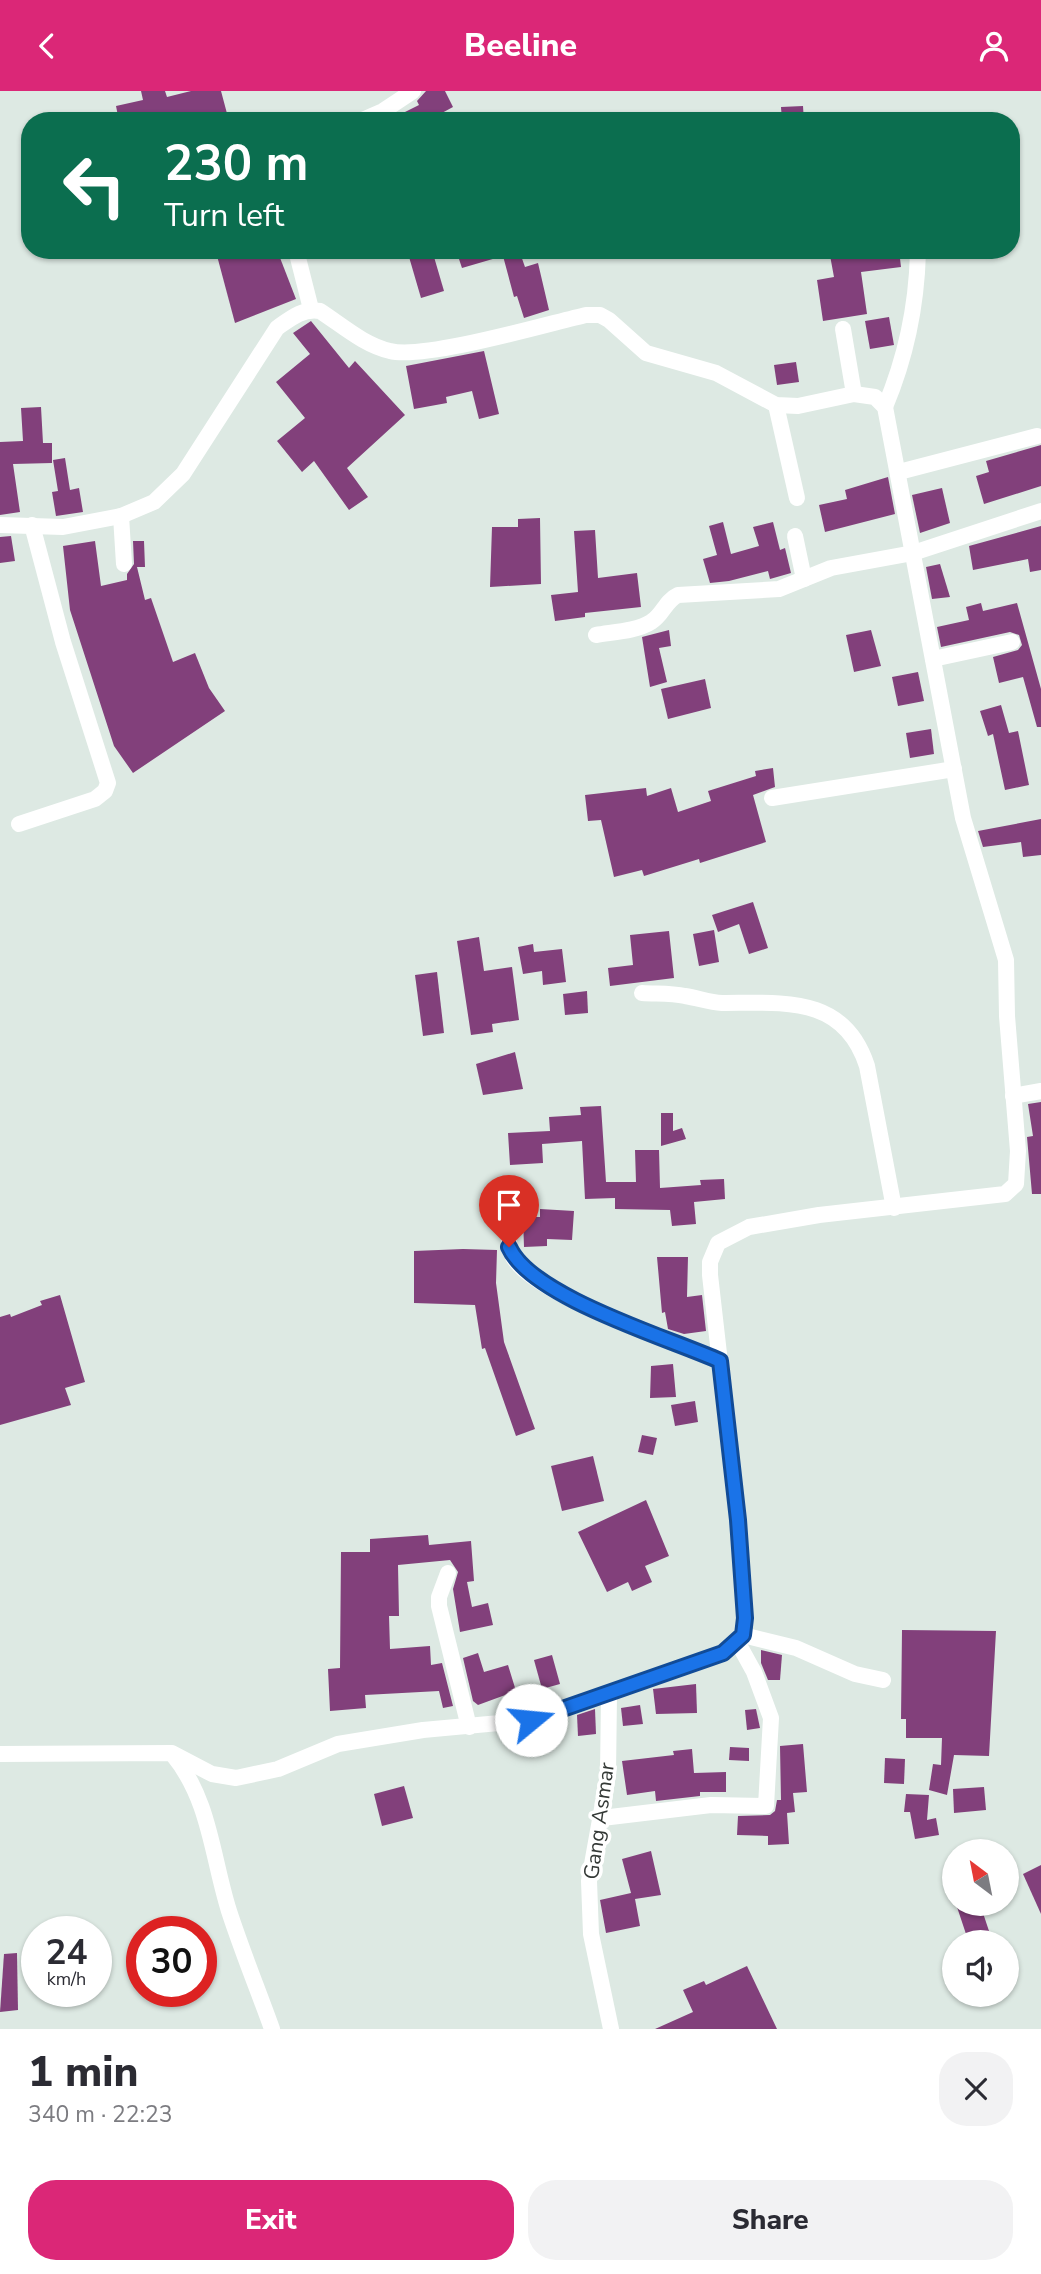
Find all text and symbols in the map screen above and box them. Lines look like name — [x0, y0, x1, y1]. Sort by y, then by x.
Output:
text: Beeline — [464, 24, 577, 67]
icon: back — [28, 27, 66, 65]
icon: person — [975, 27, 1013, 65]
text: 230 m — [164, 130, 308, 197]
icon: left — [49, 140, 140, 231]
text: Turn left — [164, 194, 284, 237]
pin — [479, 1175, 539, 1247]
icon: arrive — [490, 1186, 528, 1224]
position arrow — [494, 1683, 568, 1757]
street label: Gang Asmar — [577, 1760, 621, 1881]
north arrow — [942, 1839, 1018, 1916]
map controls — [942, 1839, 1019, 2007]
speed limit sign: 30 — [126, 1916, 217, 2007]
text: 24 — [45, 1929, 88, 1976]
button: sound — [942, 1930, 1019, 2007]
text: km/h — [47, 1967, 86, 1991]
text: 1 min — [28, 2044, 138, 2101]
button: close — [939, 2052, 1013, 2126]
text: 340 m · 22:23 — [28, 2099, 173, 2130]
button: Exit — [28, 2180, 514, 2260]
button: Share — [528, 2180, 1013, 2260]

